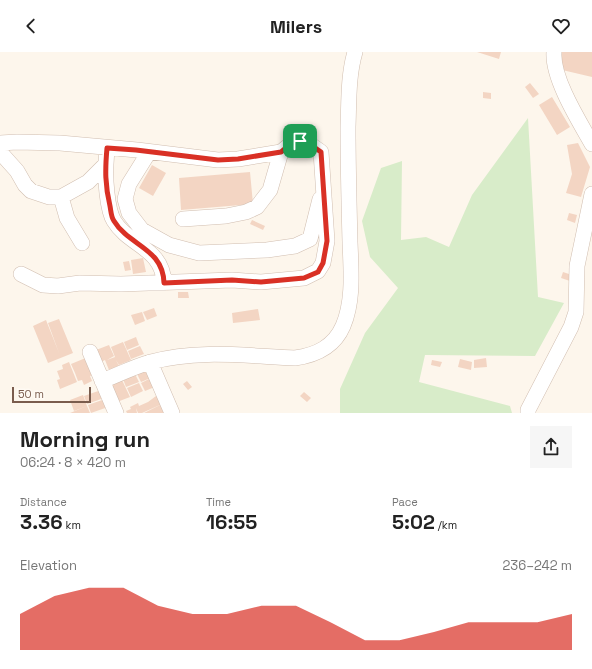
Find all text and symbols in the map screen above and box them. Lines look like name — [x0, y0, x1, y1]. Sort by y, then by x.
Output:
icon: back — [20, 15, 42, 37]
text: Milers — [270, 15, 322, 38]
icon: heart — [550, 15, 572, 37]
pin — [283, 124, 317, 158]
icon: arrive — [289, 130, 311, 152]
scale bar — [12, 385, 91, 404]
text: 50 m — [18, 387, 44, 401]
text: Morning run — [20, 425, 150, 453]
button: share — [530, 426, 572, 468]
text: 06:24 · 8 × 420 m — [20, 454, 126, 471]
text: Distance — [20, 495, 67, 509]
text: Time — [206, 495, 231, 509]
text: Pace — [392, 495, 418, 509]
text: 3.36 — [20, 509, 63, 535]
text: 16:55 — [206, 509, 257, 535]
text: 5:02 — [392, 509, 435, 535]
text: km — [63, 518, 81, 532]
text: /km — [435, 518, 457, 532]
text: Elevation — [20, 557, 77, 574]
text: 236–242 m — [503, 557, 572, 574]

